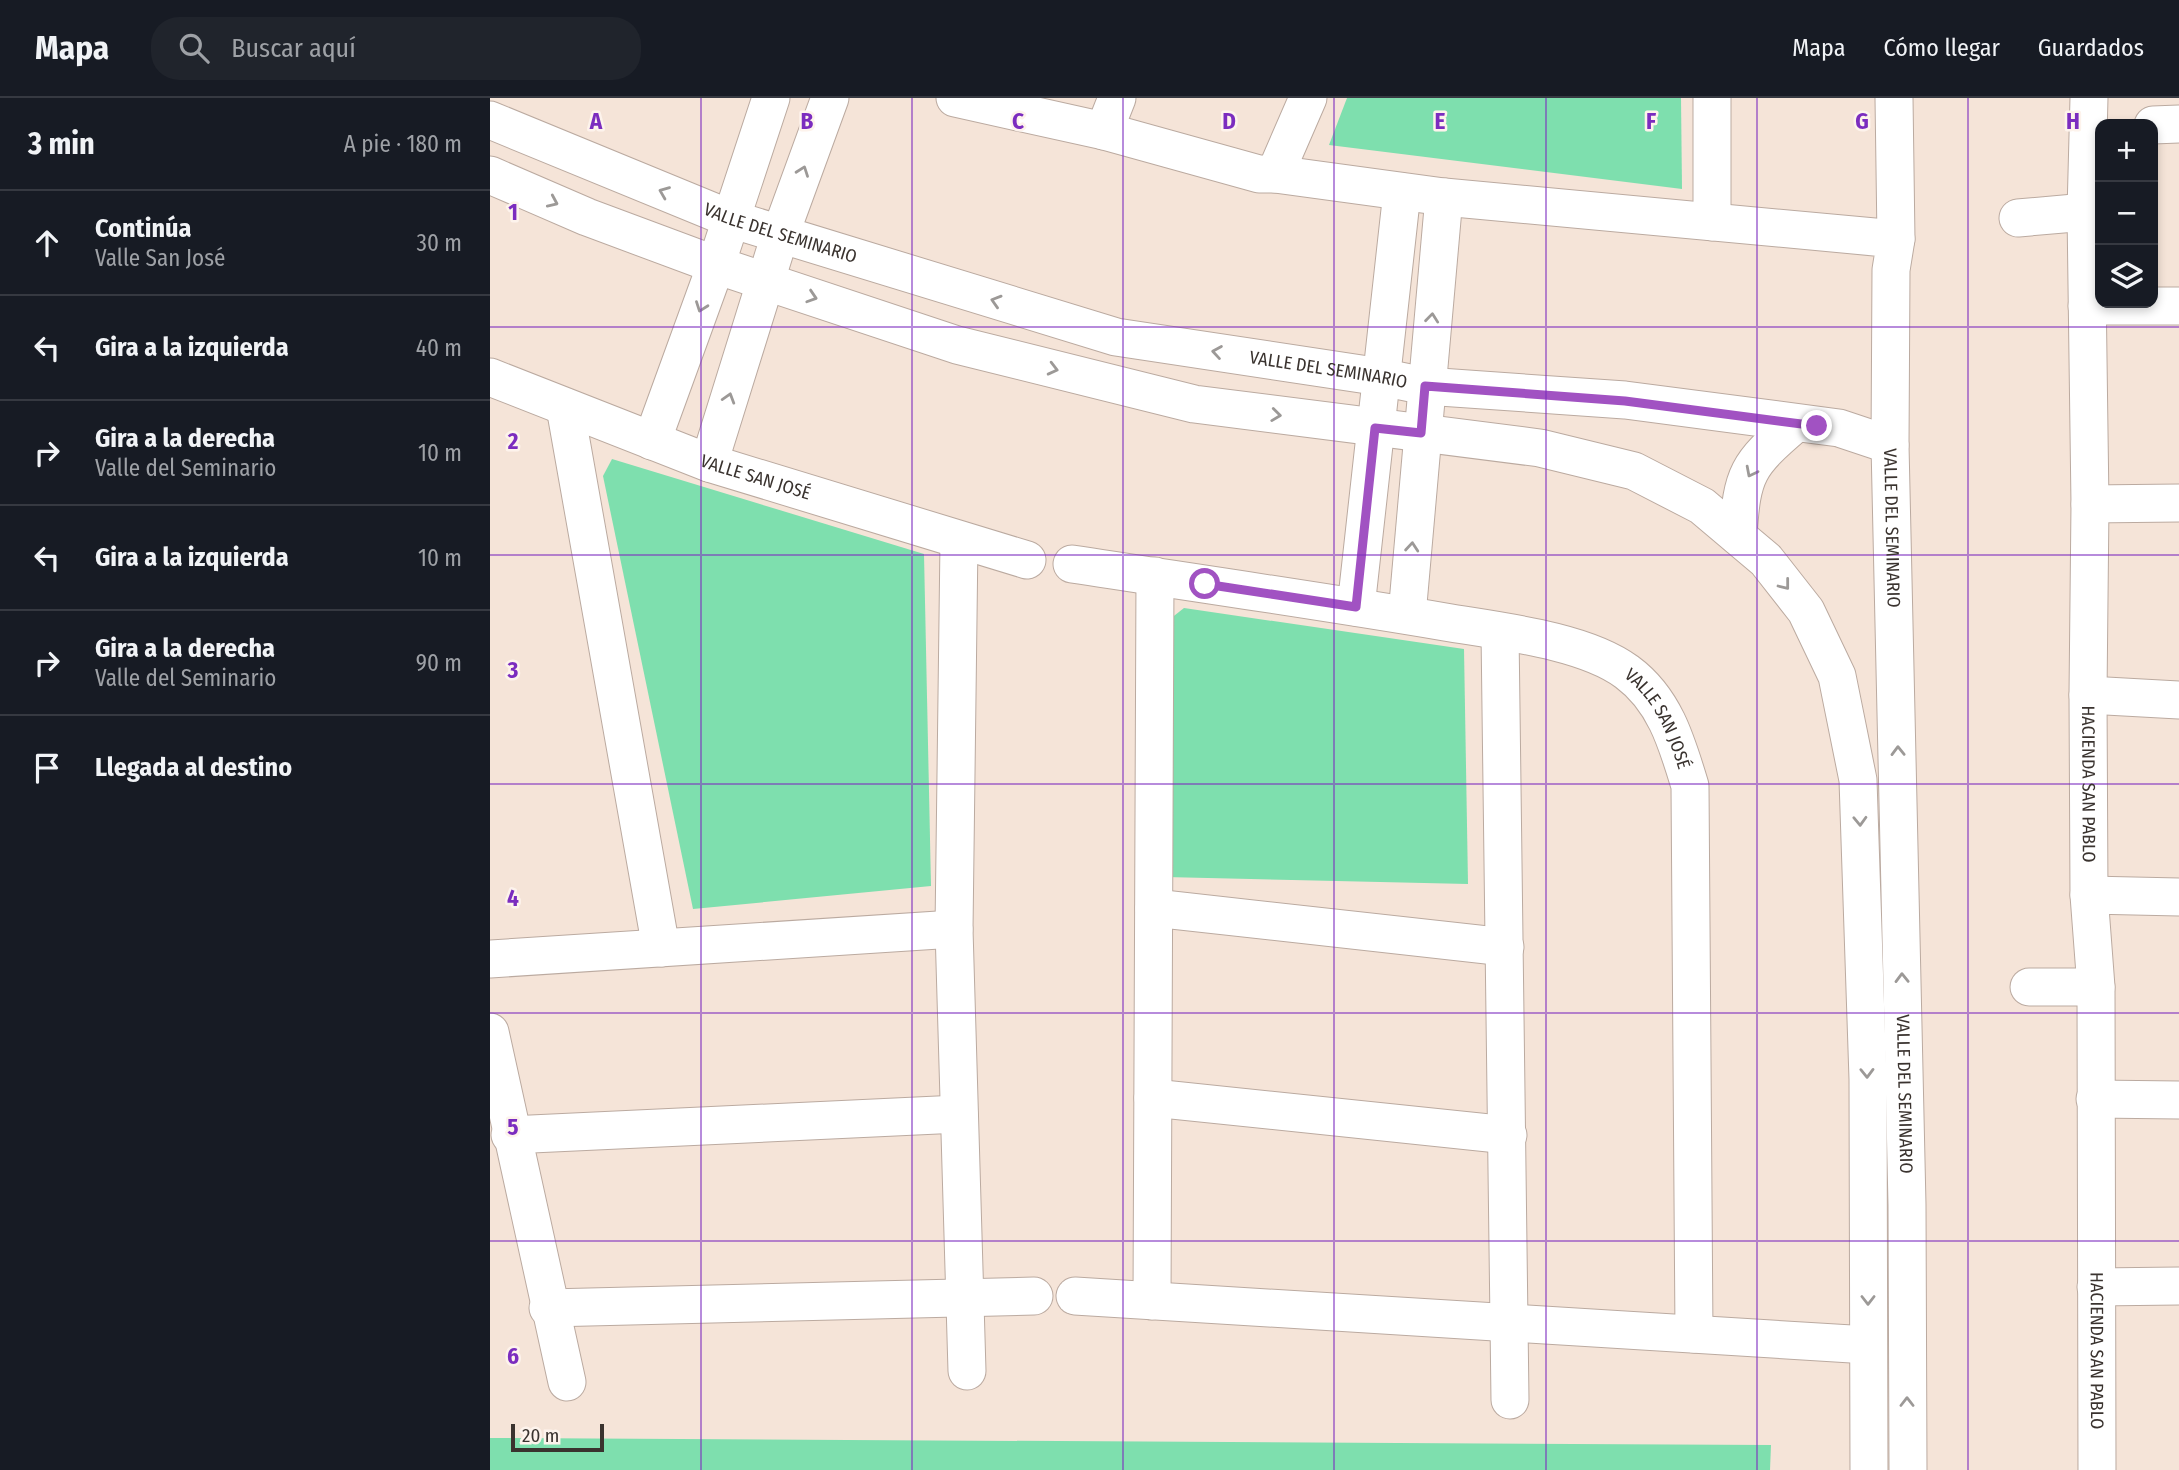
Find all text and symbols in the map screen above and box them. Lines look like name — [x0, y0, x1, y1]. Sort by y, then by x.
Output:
search box — [151, 17, 641, 80]
text: Mapa — [35, 28, 109, 68]
icon: search — [175, 29, 213, 67]
text: Buscar aquí — [231, 33, 356, 64]
text: Mapa — [1792, 34, 1845, 62]
text: Cómo llegar — [1883, 34, 2000, 62]
text: Guardados — [2038, 34, 2144, 62]
text: A — [589, 107, 603, 135]
text: B — [801, 107, 814, 135]
text: C — [1012, 107, 1024, 135]
text: D — [1222, 107, 1236, 135]
text: E — [1435, 107, 1446, 135]
text: F — [1646, 107, 1656, 135]
text: G — [1855, 107, 1869, 135]
text: H — [2066, 107, 2080, 135]
map controls — [2095, 119, 2158, 308]
button: + — [2095, 119, 2158, 182]
text: 3 min — [28, 126, 95, 162]
text: A pie · 180 m — [344, 130, 462, 158]
one-way arrow — [795, 165, 809, 177]
button: − — [2095, 182, 2158, 245]
one-way arrow — [659, 186, 671, 200]
one-way arrow — [545, 194, 558, 208]
text: 1 — [508, 198, 518, 226]
street label: VALLE DEL SEMINARIO — [701, 198, 860, 268]
text: Continúa — [95, 213, 192, 244]
icon: ahead — [28, 224, 66, 262]
text: 30 m — [417, 229, 462, 257]
text: Valle San José — [95, 244, 225, 272]
button: layers — [2095, 245, 2158, 308]
one-way arrow — [806, 289, 818, 303]
one-way arrow — [991, 294, 1003, 309]
one-way arrow — [695, 301, 709, 313]
one-way arrow — [1424, 313, 1439, 324]
icon: left — [28, 329, 66, 367]
text: Gira a la izquierda — [95, 332, 289, 363]
text: 40 m — [416, 334, 462, 362]
one-way arrow — [1211, 345, 1223, 360]
street label: VALLE DEL SEMINARIO — [1248, 346, 1409, 393]
one-way arrow — [1047, 361, 1059, 375]
one-way arrow — [721, 392, 735, 405]
one-way arrow — [1270, 407, 1282, 422]
route end — [1801, 410, 1832, 441]
text: Gira a la derecha — [95, 423, 275, 454]
text: 2 — [507, 427, 519, 455]
icon: right — [28, 434, 66, 472]
text: 10 m — [418, 439, 462, 467]
street label: VALLE DEL SEMINARIO — [1879, 448, 1905, 608]
street label: VALLE SAN JOSÉ — [697, 450, 814, 504]
text: Valle del Seminario — [95, 454, 276, 482]
one-way arrow — [1745, 465, 1759, 477]
icon: left — [28, 539, 66, 577]
text: Gira a la izquierda — [95, 542, 289, 573]
one-way arrow — [1404, 542, 1419, 553]
text: 10 m — [418, 544, 462, 572]
route start — [1189, 568, 1220, 599]
one-way arrow — [1777, 577, 1790, 590]
text: Gira a la derecha — [95, 633, 275, 664]
icon: right — [28, 644, 66, 682]
text: 90 m — [416, 649, 462, 677]
text: 3 — [507, 656, 519, 684]
street label: VALLE SAN JOSÉ — [1620, 663, 1696, 772]
text: Valle del Seminario — [95, 664, 276, 692]
street label: HACIENDA SAN PABLO — [2077, 705, 2100, 863]
one-way arrow — [1890, 745, 1906, 756]
icon: arrive — [28, 749, 66, 787]
text: Llegada al destino — [95, 752, 292, 783]
one-way arrow — [1852, 815, 1867, 826]
text: 4 — [507, 884, 519, 912]
one-way arrow — [1894, 973, 1910, 983]
street label: VALLE DEL SEMINARIO — [1892, 1014, 1917, 1174]
one-way arrow — [1860, 1067, 1875, 1078]
text: 5 — [507, 1113, 519, 1141]
street label: HACIENDA SAN PABLO — [2086, 1272, 2108, 1429]
one-way arrow — [1860, 1295, 1876, 1306]
text: 6 — [507, 1342, 519, 1370]
one-way arrow — [1900, 1396, 1915, 1407]
scale bar — [511, 1421, 604, 1453]
text: 20 m — [522, 1424, 559, 1447]

